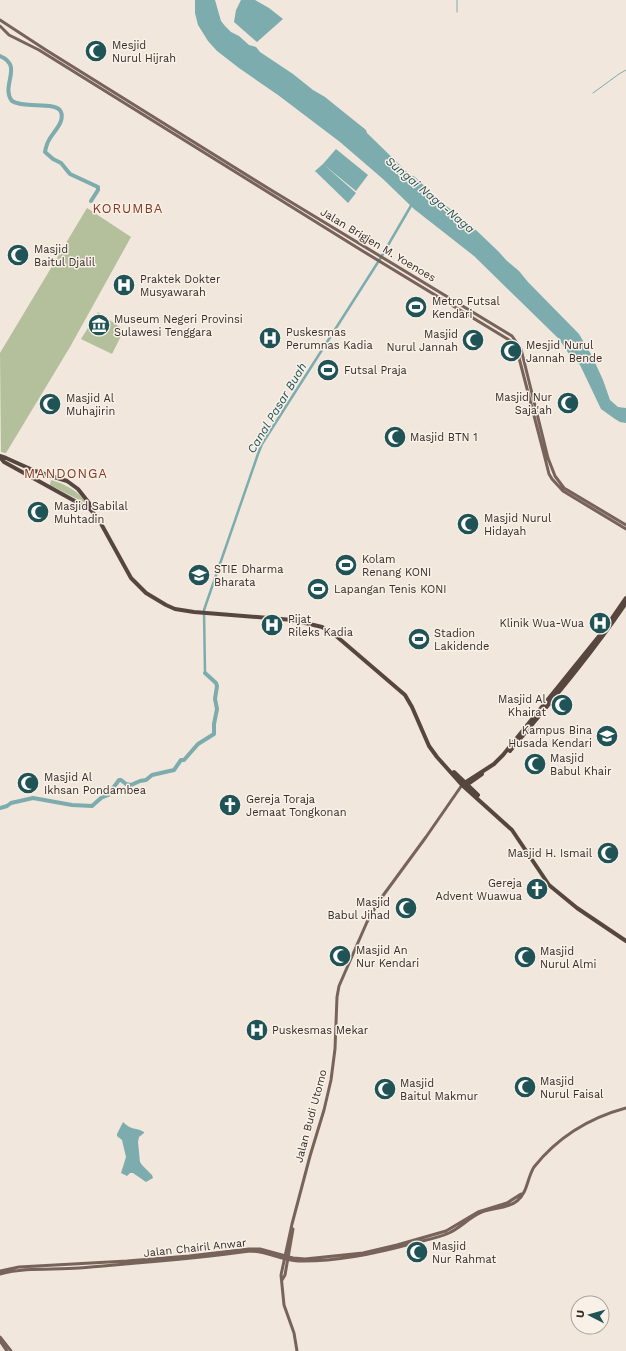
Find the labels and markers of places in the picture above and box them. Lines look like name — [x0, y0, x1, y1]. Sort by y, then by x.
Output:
mosque icon: Mesjid Nurul Hijrah — [83, 38, 109, 64]
place label: Mesjid Nurul Hijrah — [112, 39, 176, 65]
mosque icon: Masjid Baitul Djalil — [5, 242, 31, 268]
place label: Masjid Baitul Djalil — [34, 243, 96, 269]
hospital icon: Praktek Dokter Musyawarah — [111, 272, 137, 298]
place label: Praktek Dokter Musyawarah — [140, 273, 221, 299]
sports icon: Metro Futsal Kendari — [403, 294, 429, 320]
place label: Metro Futsal Kendari — [432, 295, 500, 321]
museum icon: Museum Negeri Provinsi Sulawesi Tenggara — [86, 312, 112, 338]
place label: Museum Negeri Provinsi Sulawesi Tenggara — [114, 313, 243, 339]
hospital icon: Puskesmas Perumnas Kadia — [257, 325, 283, 351]
place label: Puskesmas Perumnas Kadia — [286, 326, 373, 352]
mosque icon: Masjid Nurul Jannah — [460, 327, 486, 353]
place label: Masjid Nurul Jannah — [387, 328, 458, 354]
mosque icon: Mesjid Nurul Jannah Bende — [498, 338, 524, 364]
place label: Mesjid Nurul Jannah Bende — [526, 339, 602, 365]
sports icon: Futsal Praja — [315, 357, 341, 383]
place label: Futsal Praja — [344, 364, 407, 377]
mosque icon: Masjid Nur Saja'ah — [555, 390, 581, 416]
mosque icon: Masjid Al Muhajirin — [37, 391, 63, 417]
place label: Masjid Nur Saja'ah — [495, 391, 552, 417]
place label: Masjid Al Muhajirin — [66, 392, 115, 418]
mosque icon: Masjid BTN 1 — [382, 424, 408, 450]
place label: Masjid BTN 1 — [410, 431, 478, 444]
mosque icon: Masjid Sabilal Muhtadin — [25, 499, 51, 525]
place label: Masjid Sabilal Muhtadin — [54, 500, 128, 526]
mosque icon: Masjid Nurul Hidayah — [455, 511, 481, 537]
place label: Masjid Nurul Hidayah — [484, 512, 552, 538]
sports icon: Kolam Renang KONI — [333, 552, 359, 578]
place label: Kolam Renang KONI — [362, 553, 431, 579]
school or university icon: STIE Dharma Bharata — [186, 562, 212, 588]
place label: STIE Dharma Bharata — [214, 563, 284, 589]
sports icon: Lapangan Tenis KONI — [305, 576, 331, 602]
place label: Lapangan Tenis KONI — [334, 583, 447, 596]
hospital icon: Klinik Wua-Wua — [587, 610, 613, 636]
hospital icon: Pijat Rileks Kadia — [259, 612, 285, 638]
place label: Pijat Rileks Kadia — [288, 613, 353, 639]
place label: Klinik Wua-Wua — [499, 617, 584, 630]
sports icon: Stadion Lakidende — [406, 626, 432, 652]
place label: Stadion Lakidende — [434, 627, 489, 653]
mosque icon: Masjid Al Khairat — [549, 692, 575, 718]
place label: Masjid Al Khairat — [498, 693, 547, 719]
school or university icon: Kampus Bina Husada Kendari — [594, 723, 620, 749]
place label: Kampus Bina Husada Kendari — [508, 724, 592, 750]
mosque icon: Masjid Babul Khair — [522, 751, 548, 777]
place label: Masjid Babul Khair — [550, 752, 612, 778]
mosque icon: Masjid Al Ikhsan Pondambea — [15, 770, 41, 796]
place label: Masjid Al Ikhsan Pondambea — [44, 771, 146, 797]
church icon: Gereja Toraja Jemaat Tongkonan — [217, 792, 243, 818]
place label: Gereja Toraja Jemaat Tongkonan — [246, 793, 346, 819]
mosque icon: Masjid H. Ismail — [595, 840, 621, 866]
place label: Masjid H. Ismail — [507, 847, 593, 860]
church icon: Gereja Advent Wuawua — [524, 876, 550, 902]
place label: Gereja Advent Wuawua — [436, 877, 522, 903]
mosque icon: Masjid Babul Jihad — [393, 895, 419, 921]
place label: Masjid Babul Jihad — [327, 896, 390, 922]
mosque icon: Masjid An Nur Kendari — [327, 943, 353, 969]
place label: Masjid An Nur Kendari — [356, 944, 419, 970]
mosque icon: Masjid Nurul Almi — [512, 944, 538, 970]
place label: Masjid Nurul Almi — [540, 945, 596, 971]
hospital icon: Puskesmas Mekar — [244, 1017, 270, 1043]
place label: Puskesmas Mekar — [272, 1024, 369, 1037]
mosque icon: Masjid Nurul Faisal — [512, 1074, 538, 1100]
place label: Masjid Nurul Faisal — [540, 1075, 604, 1101]
mosque icon: Masjid Baitul Makmur — [372, 1076, 398, 1102]
place label: Masjid Baitul Makmur — [400, 1077, 479, 1103]
mosque icon: Masjid Nur Rahmat — [404, 1239, 430, 1265]
place label: Masjid Nur Rahmat — [432, 1240, 497, 1266]

